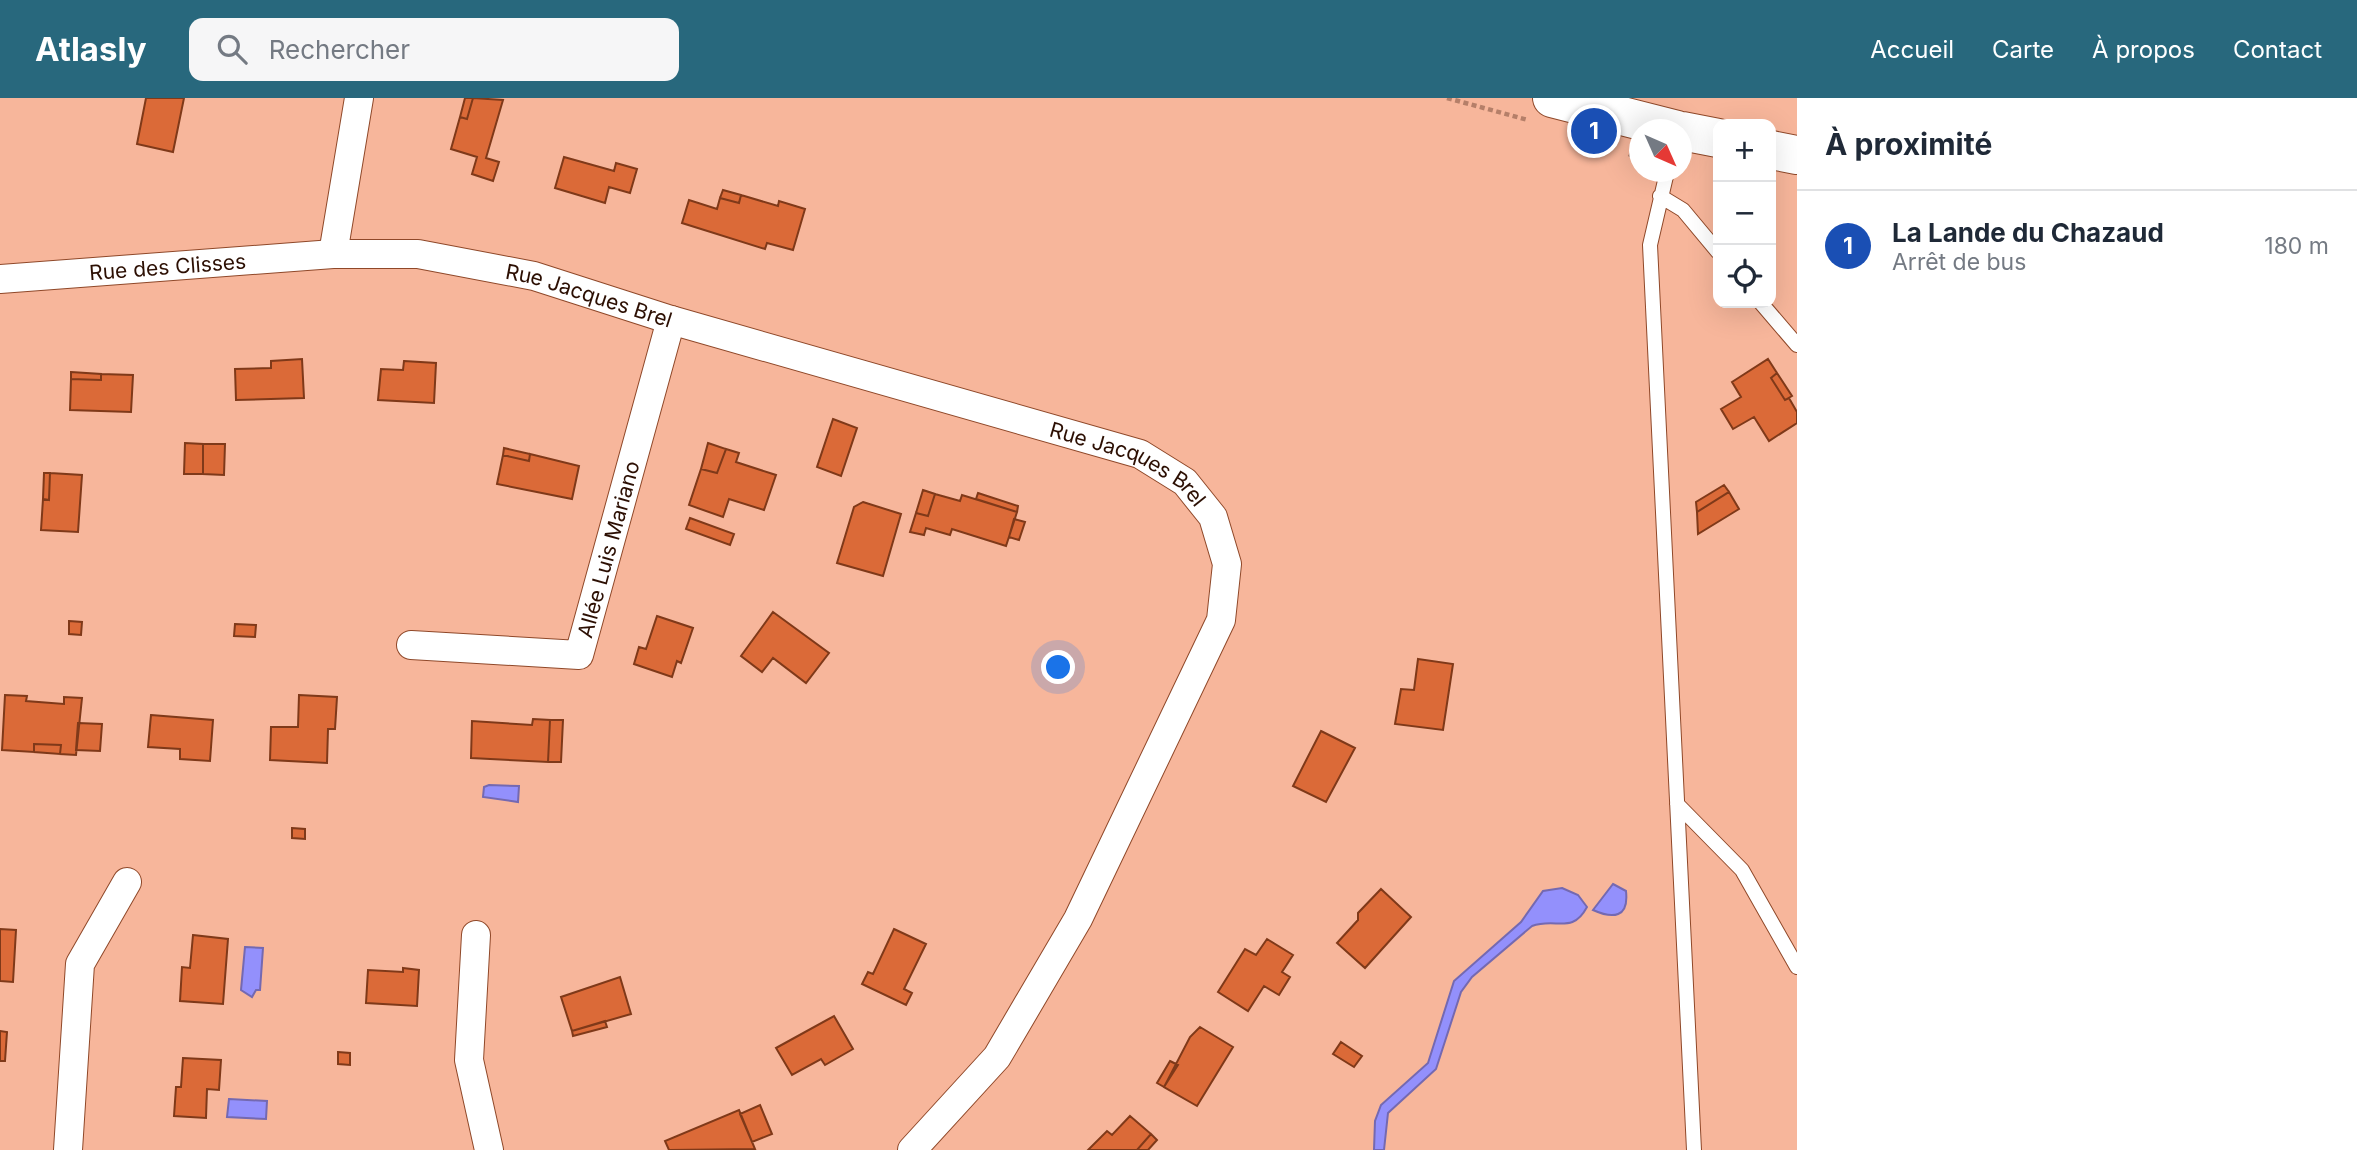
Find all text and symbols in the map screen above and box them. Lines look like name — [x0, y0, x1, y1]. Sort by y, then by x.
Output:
search box — [189, 18, 679, 81]
text: Atlasly — [35, 29, 147, 69]
icon: search — [213, 30, 251, 68]
text: Rechercher — [269, 34, 410, 65]
text: Accueil — [1870, 35, 1954, 64]
text: Carte — [1992, 35, 2054, 64]
text: À propos — [2092, 35, 2195, 64]
text: Contact — [2233, 35, 2322, 64]
pin: 1 — [1571, 105, 1617, 157]
north arrow — [1629, 119, 1692, 182]
map controls — [1713, 119, 1776, 308]
button: + — [1713, 119, 1776, 182]
text: À proximité — [1825, 126, 1992, 162]
button: − — [1713, 182, 1776, 245]
text: La Lande du Chazaud — [1892, 217, 2164, 248]
text: 1 — [1843, 232, 1853, 260]
text: 180 m — [2264, 232, 2329, 260]
button: locate — [1713, 245, 1776, 308]
street label: Rue des Clisses — [88, 248, 247, 285]
text: Arrêt de bus — [1892, 248, 2026, 276]
street label: Rue Jacques Brel — [504, 258, 675, 332]
street label: Rue Jacques Brel — [1047, 416, 1212, 511]
street label: Allée Luis Mariano — [572, 458, 644, 640]
your location — [1041, 650, 1075, 684]

